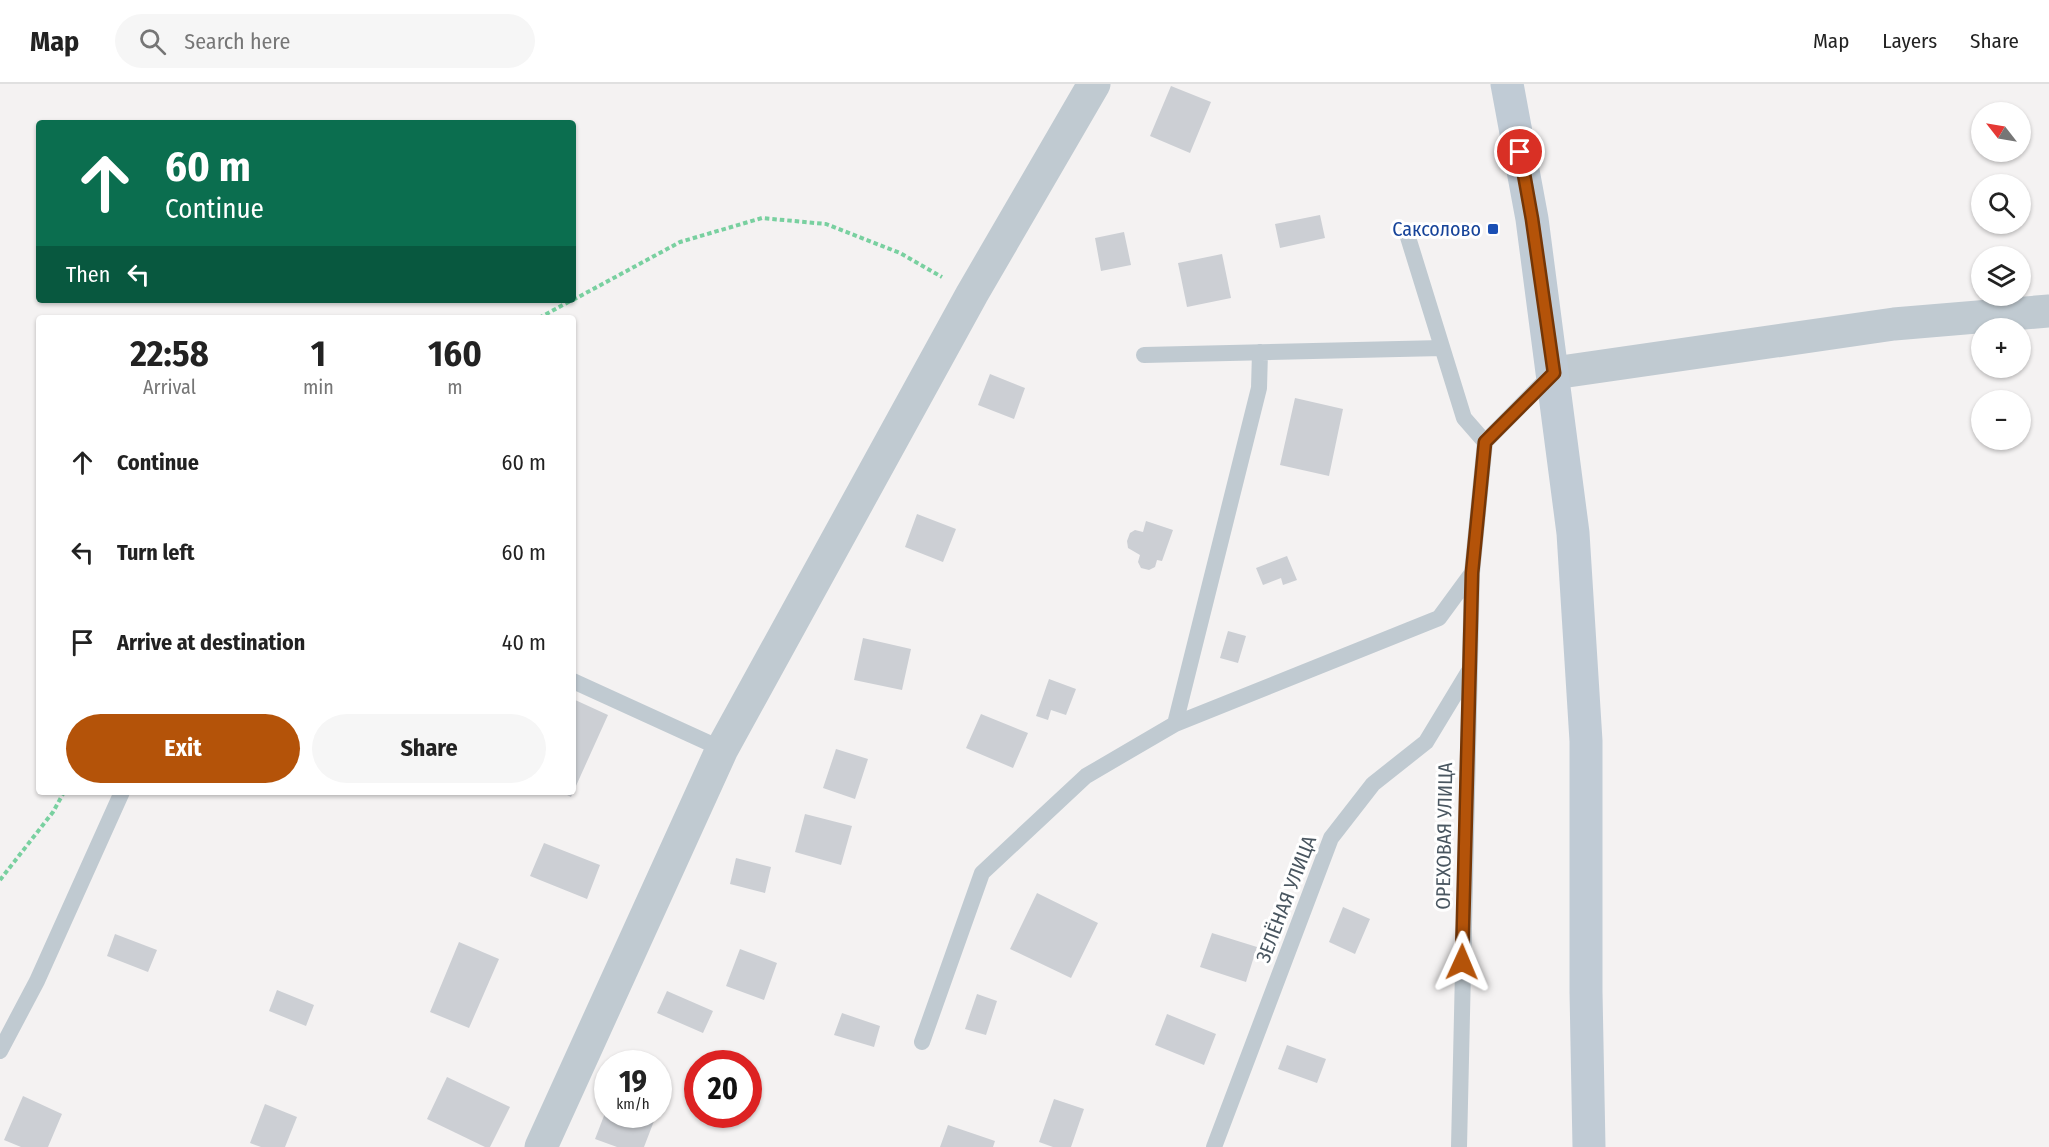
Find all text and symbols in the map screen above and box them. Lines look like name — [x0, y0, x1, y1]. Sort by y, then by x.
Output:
search box — [115, 14, 535, 68]
text: Map — [30, 25, 79, 58]
icon: search — [136, 25, 169, 58]
text: Search here — [184, 28, 290, 55]
text: Map — [1813, 28, 1849, 54]
text: Layers — [1882, 28, 1937, 54]
text: Share — [1970, 28, 2019, 54]
north arrow — [1971, 102, 2031, 162]
map controls — [1971, 102, 2031, 450]
pin — [1494, 126, 1545, 177]
icon: arrive — [1503, 135, 1536, 168]
text: 60 m — [165, 142, 251, 192]
icon: ahead — [66, 144, 144, 222]
button: search — [1971, 174, 2031, 234]
text: Continue — [165, 193, 264, 225]
place label: Саксолово — [1392, 217, 1481, 241]
marker: Саксолово — [1486, 222, 1500, 236]
button: layers — [1971, 246, 2031, 306]
icon: left — [122, 258, 155, 291]
text: Then — [66, 261, 110, 288]
button: + — [1971, 318, 2031, 378]
text: 22:58 — [130, 332, 209, 376]
text: 1 — [311, 332, 326, 376]
text: 160 — [428, 332, 482, 376]
text: Arrival — [143, 375, 196, 399]
text: min — [303, 375, 334, 399]
text: m — [447, 375, 463, 399]
button: − — [1971, 390, 2031, 450]
icon: ahead — [66, 446, 99, 479]
text: Continue — [117, 449, 199, 476]
text: 60 m — [502, 449, 546, 476]
icon: left — [66, 536, 99, 569]
text: Turn left — [117, 539, 195, 566]
text: 60 m — [502, 539, 546, 566]
icon: arrive — [66, 626, 99, 659]
text: Arrive at destination — [117, 629, 305, 656]
text: 40 m — [502, 629, 546, 656]
button: Exit — [66, 714, 300, 783]
button: Share — [312, 714, 546, 783]
street label: ОРЕХОВАЯ УЛИЦА — [1431, 762, 1457, 910]
street label: ЗЕЛЁНАЯ УЛИЦА — [1251, 832, 1321, 966]
position arrow — [1430, 930, 1494, 994]
speed limit sign: 20 — [684, 1050, 762, 1128]
text: 19 — [619, 1064, 647, 1100]
text: km/h — [616, 1095, 650, 1113]

